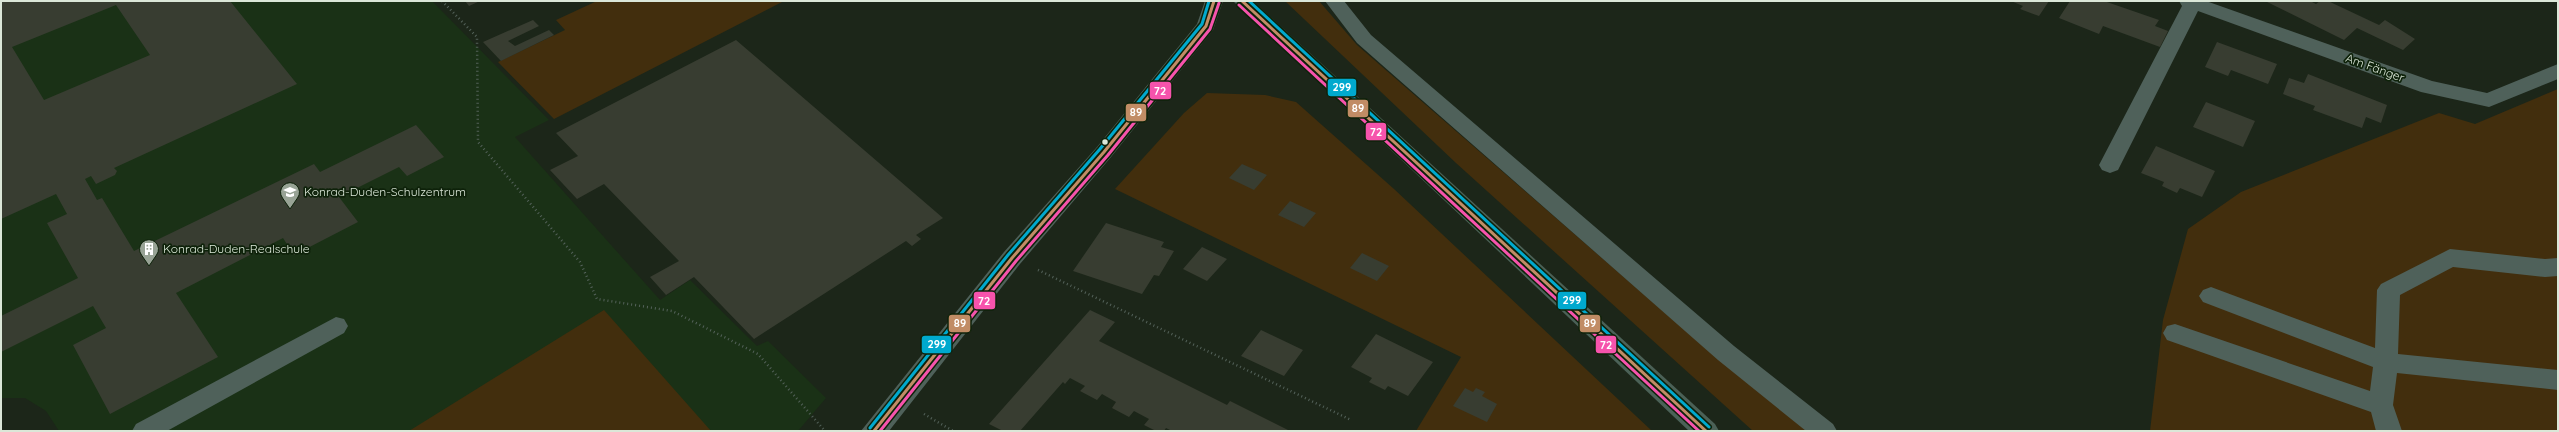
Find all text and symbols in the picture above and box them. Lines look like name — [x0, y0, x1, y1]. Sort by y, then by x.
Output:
street label: Am Fänger — [2344, 50, 2407, 85]
line badge: 299 — [1327, 78, 1357, 97]
text: 299 — [1333, 80, 1351, 94]
line badge: 72 — [1149, 81, 1172, 100]
text: 72 — [1154, 84, 1166, 98]
line badge: 89 — [1347, 99, 1369, 118]
text: 89 — [1352, 101, 1364, 115]
line badge: 89 — [1125, 103, 1147, 122]
text: 89 — [1130, 105, 1142, 119]
line badge: 72 — [1365, 122, 1387, 141]
text: 72 — [1370, 125, 1382, 139]
unlabelled marker — [1100, 137, 1110, 147]
school or university icon: Konrad-Duden-Schulzentrum — [279, 181, 301, 209]
place label: Konrad-Duden-Schulzentrum — [304, 184, 466, 199]
building icon: Konrad-Duden-Realschule — [138, 238, 160, 266]
place label: Konrad-Duden-Realschule — [163, 241, 310, 256]
line badge: 72 — [973, 291, 996, 310]
line badge: 299 — [1557, 291, 1587, 310]
text: 299 — [1563, 293, 1581, 307]
text: 72 — [978, 294, 990, 308]
line badge: 89 — [948, 314, 971, 333]
line badge: 89 — [1579, 314, 1601, 333]
text: 89 — [954, 316, 966, 330]
text: 89 — [1584, 316, 1596, 330]
line badge: 299 — [921, 335, 952, 354]
line badge: 72 — [1595, 335, 1617, 354]
text: 299 — [928, 337, 946, 351]
text: 72 — [1600, 338, 1612, 352]

